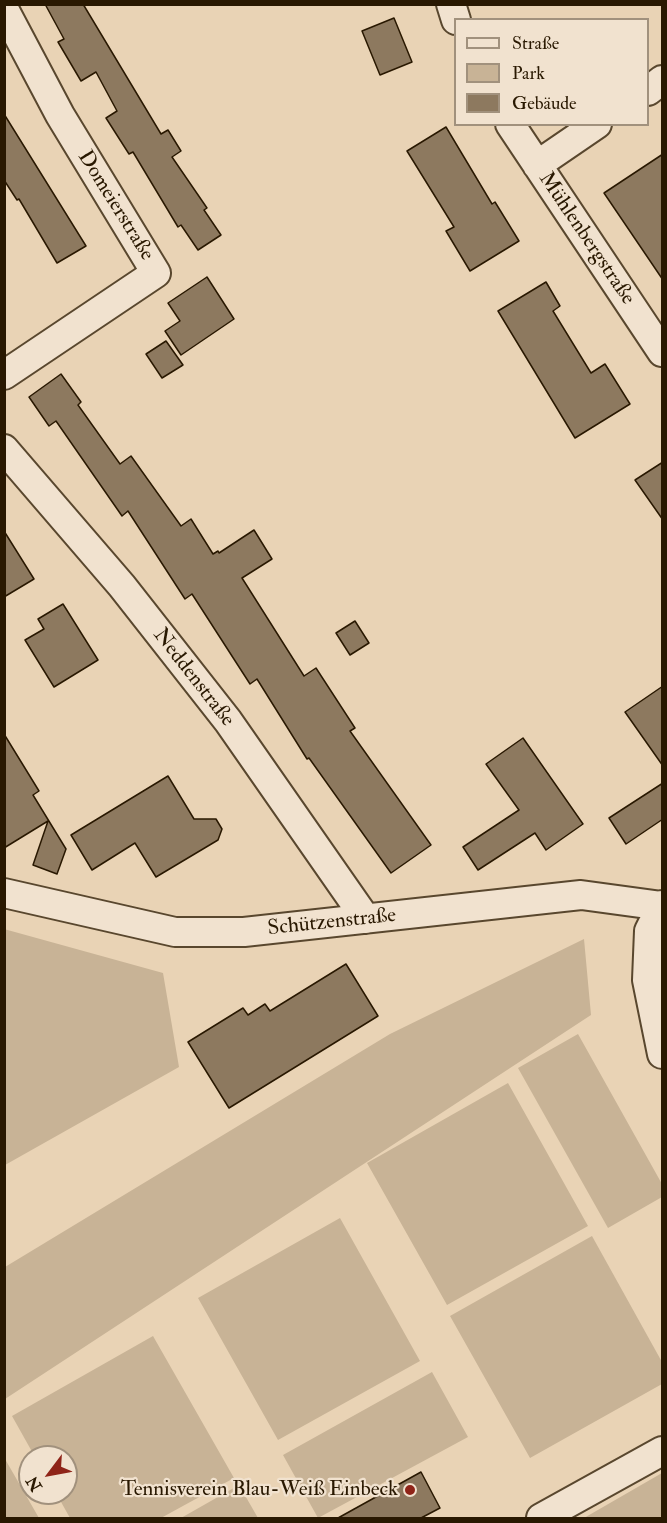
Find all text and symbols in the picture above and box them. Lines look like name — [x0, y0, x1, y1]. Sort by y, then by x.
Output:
legend — [454, 18, 649, 126]
text: Straße — [512, 32, 559, 55]
text: Park — [512, 62, 545, 85]
text: Gebäude — [512, 92, 577, 115]
street label: Domeierstraße — [71, 146, 159, 266]
street label: Mühlenbergstraße — [532, 168, 640, 310]
street label: Neddenstraße — [147, 624, 239, 732]
street label: Schützenstraße — [267, 904, 397, 942]
north arrow — [18, 1445, 78, 1505]
text: N — [22, 1472, 47, 1495]
place label: Tennisverein Blau-Weiß Einbeck — [121, 1477, 398, 1503]
marker: Tennisverein Blau-Weiß Einbeck — [403, 1483, 417, 1497]

